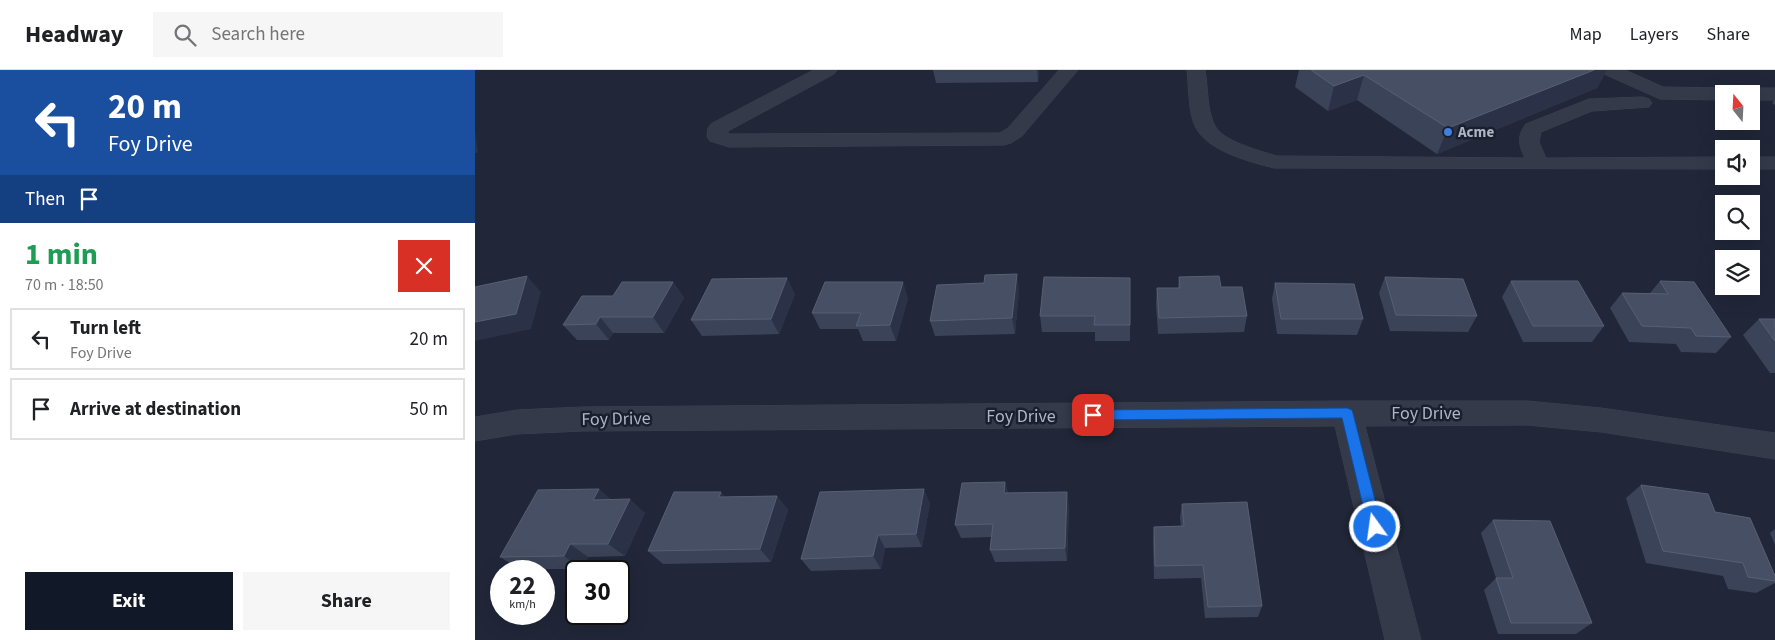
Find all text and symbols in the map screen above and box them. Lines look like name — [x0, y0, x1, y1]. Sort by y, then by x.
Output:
search box — [153, 12, 503, 57]
text: Headway — [25, 17, 123, 52]
icon: search — [171, 21, 199, 49]
text: Search here — [211, 21, 305, 48]
text: Map — [1570, 22, 1602, 47]
text: Layers — [1630, 22, 1679, 47]
text: Share — [1707, 22, 1750, 47]
text: 20 m — [108, 82, 182, 132]
north arrow — [1715, 85, 1760, 130]
map controls — [1715, 85, 1760, 295]
icon: left — [25, 90, 90, 155]
place label: Acme — [1457, 122, 1494, 143]
marker: Acme — [1442, 126, 1454, 138]
text: Foy Drive — [108, 128, 193, 160]
button: sound — [1715, 140, 1760, 185]
icon: arrive — [75, 185, 103, 213]
text: Then — [25, 186, 65, 213]
button: search — [1715, 195, 1760, 240]
text: 1 min — [25, 233, 98, 276]
button: close — [398, 240, 450, 292]
button: layers — [1715, 250, 1760, 295]
text: 70 m · 18:50 — [25, 274, 104, 296]
text: Turn left — [70, 315, 141, 342]
icon: left — [27, 325, 55, 353]
text: 20 m — [410, 326, 448, 353]
text: Foy Drive — [70, 342, 132, 364]
pin — [1072, 394, 1114, 436]
icon: arrive — [27, 395, 55, 423]
text: Arrive at destination — [70, 396, 241, 423]
text: 50 m — [410, 396, 448, 423]
icon: arrive — [1079, 401, 1107, 429]
street label: Foy Drive — [1391, 401, 1461, 426]
street label: Foy Drive — [986, 404, 1056, 429]
street label: Foy Drive — [581, 406, 651, 432]
position arrow — [1348, 500, 1400, 552]
speed limit sign: 30 — [565, 560, 630, 625]
text: 22 — [509, 568, 536, 604]
button: Exit — [25, 572, 233, 630]
button: Share — [243, 572, 450, 630]
text: km/h — [509, 596, 536, 613]

